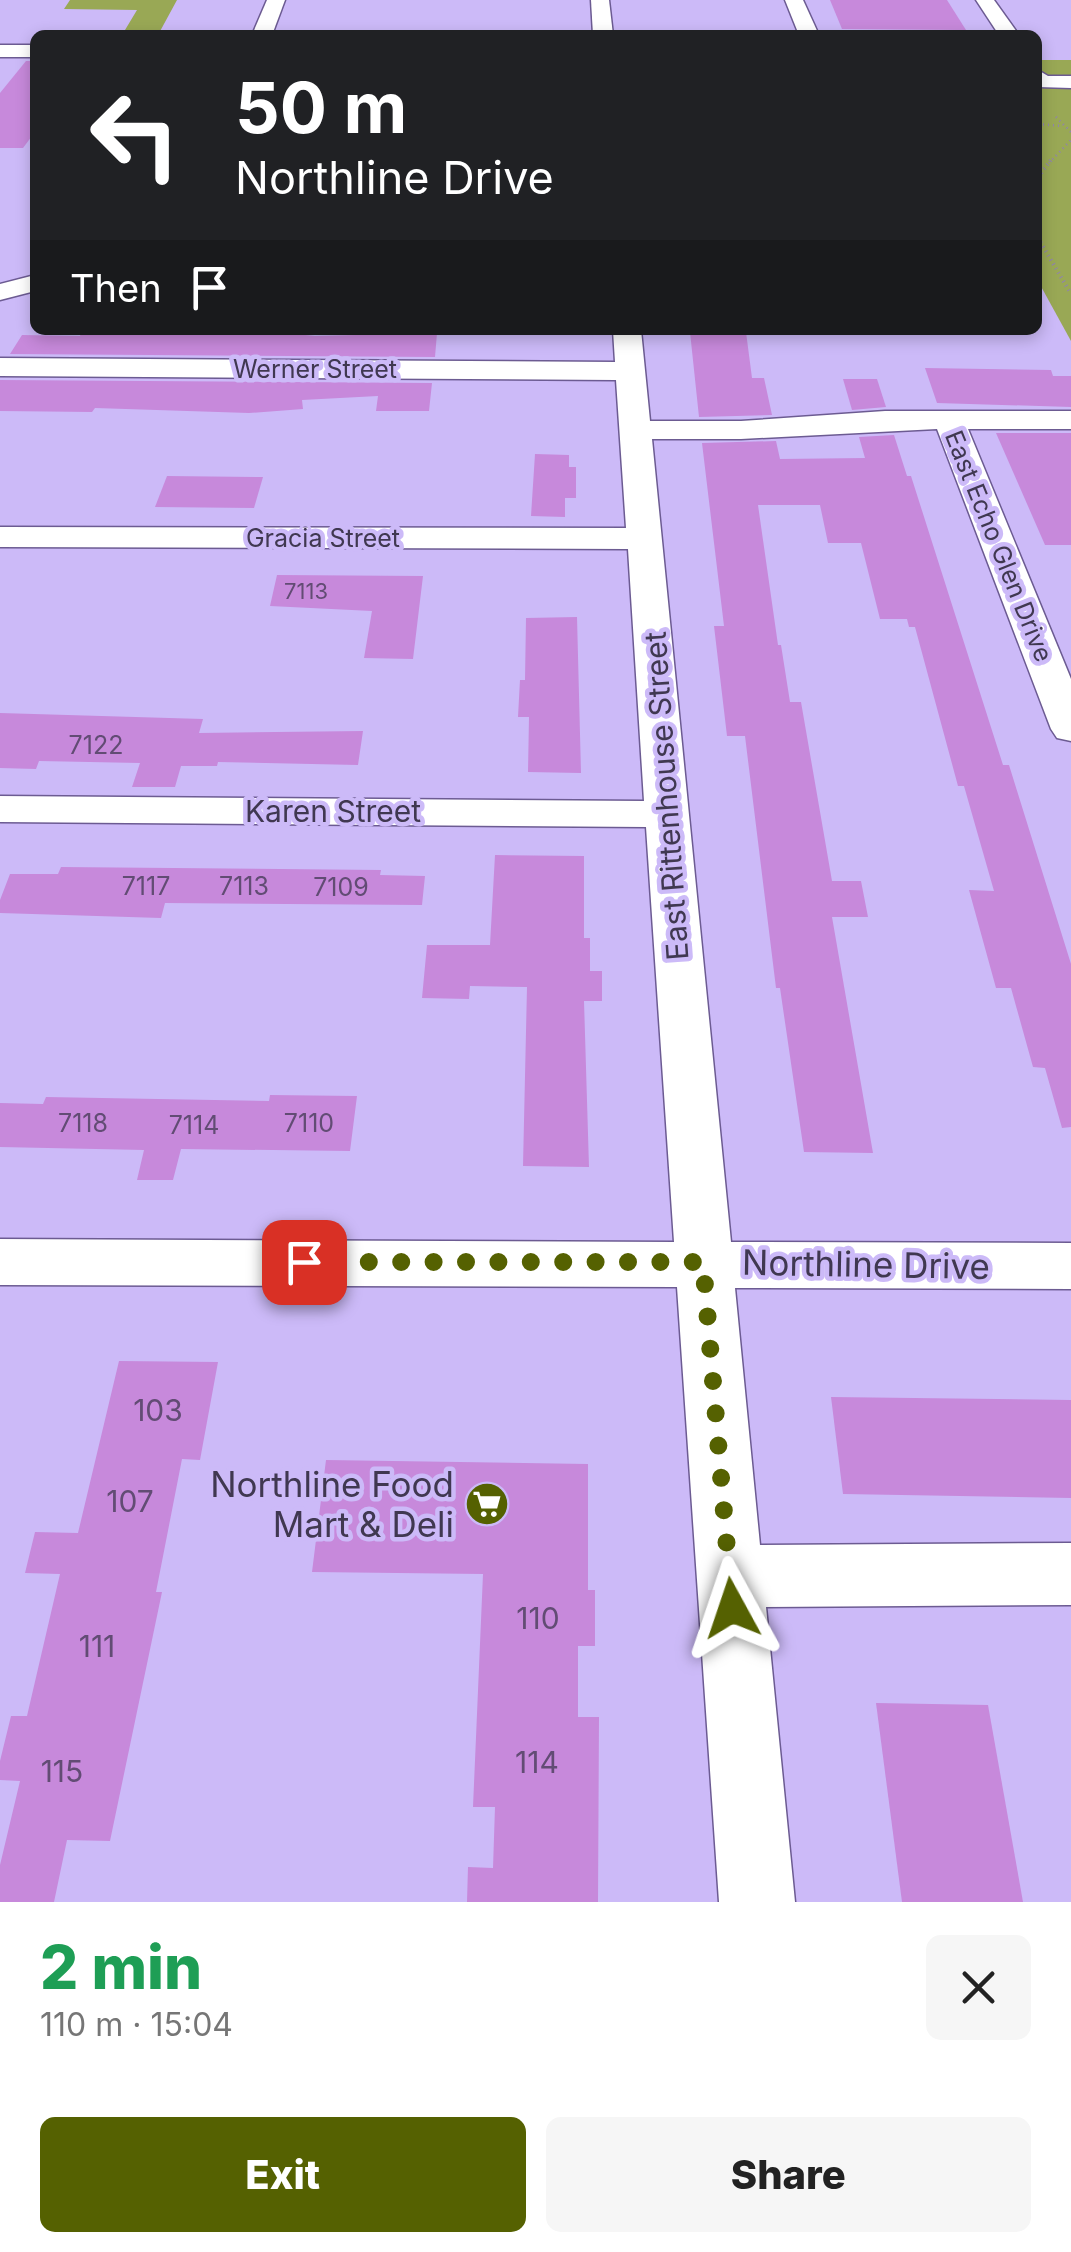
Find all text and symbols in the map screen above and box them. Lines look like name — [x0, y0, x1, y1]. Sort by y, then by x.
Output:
text: 50 m — [235, 65, 407, 150]
icon: left — [70, 70, 200, 200]
text: Northline Drive — [235, 150, 554, 205]
icon: arrive — [182, 260, 237, 315]
text: Then — [70, 265, 162, 311]
street label: Werner Street — [233, 354, 397, 384]
street label: East Echo Glen Drive — [939, 426, 1059, 666]
street label: Gracia Street — [246, 523, 400, 553]
house number: 7113 — [284, 578, 328, 604]
street label: East Rittenhouse Street — [637, 630, 695, 961]
house number: 7122 — [69, 730, 123, 760]
street label: Karen Street — [245, 793, 421, 829]
house number: 7117 — [122, 871, 170, 901]
house number: 7113 — [219, 871, 269, 901]
house number: 7109 — [313, 872, 369, 902]
house number: 7118 — [58, 1108, 108, 1138]
house number: 7110 — [284, 1108, 334, 1138]
house number: 7114 — [169, 1110, 219, 1140]
pin — [262, 1220, 347, 1305]
icon: arrive — [277, 1235, 332, 1290]
street label: Northline Drive — [742, 1241, 990, 1287]
house number: 103 — [133, 1392, 183, 1428]
place label: Northline Food Mart & Deli — [210, 1463, 454, 1545]
supermarket icon: Northline Food Mart & Deli — [464, 1481, 510, 1527]
house number: 107 — [106, 1483, 154, 1519]
position arrow — [680, 1556, 784, 1660]
house number: 110 — [516, 1600, 560, 1636]
house number: 111 — [79, 1628, 115, 1664]
house number: 114 — [515, 1744, 559, 1780]
house number: 115 — [41, 1753, 83, 1789]
text: 2 min — [40, 1931, 202, 2003]
button: close — [926, 1935, 1031, 2040]
text: 110 m · 15:04 — [40, 2005, 233, 2044]
button: Exit — [40, 2117, 526, 2232]
button: Share — [546, 2117, 1031, 2232]

